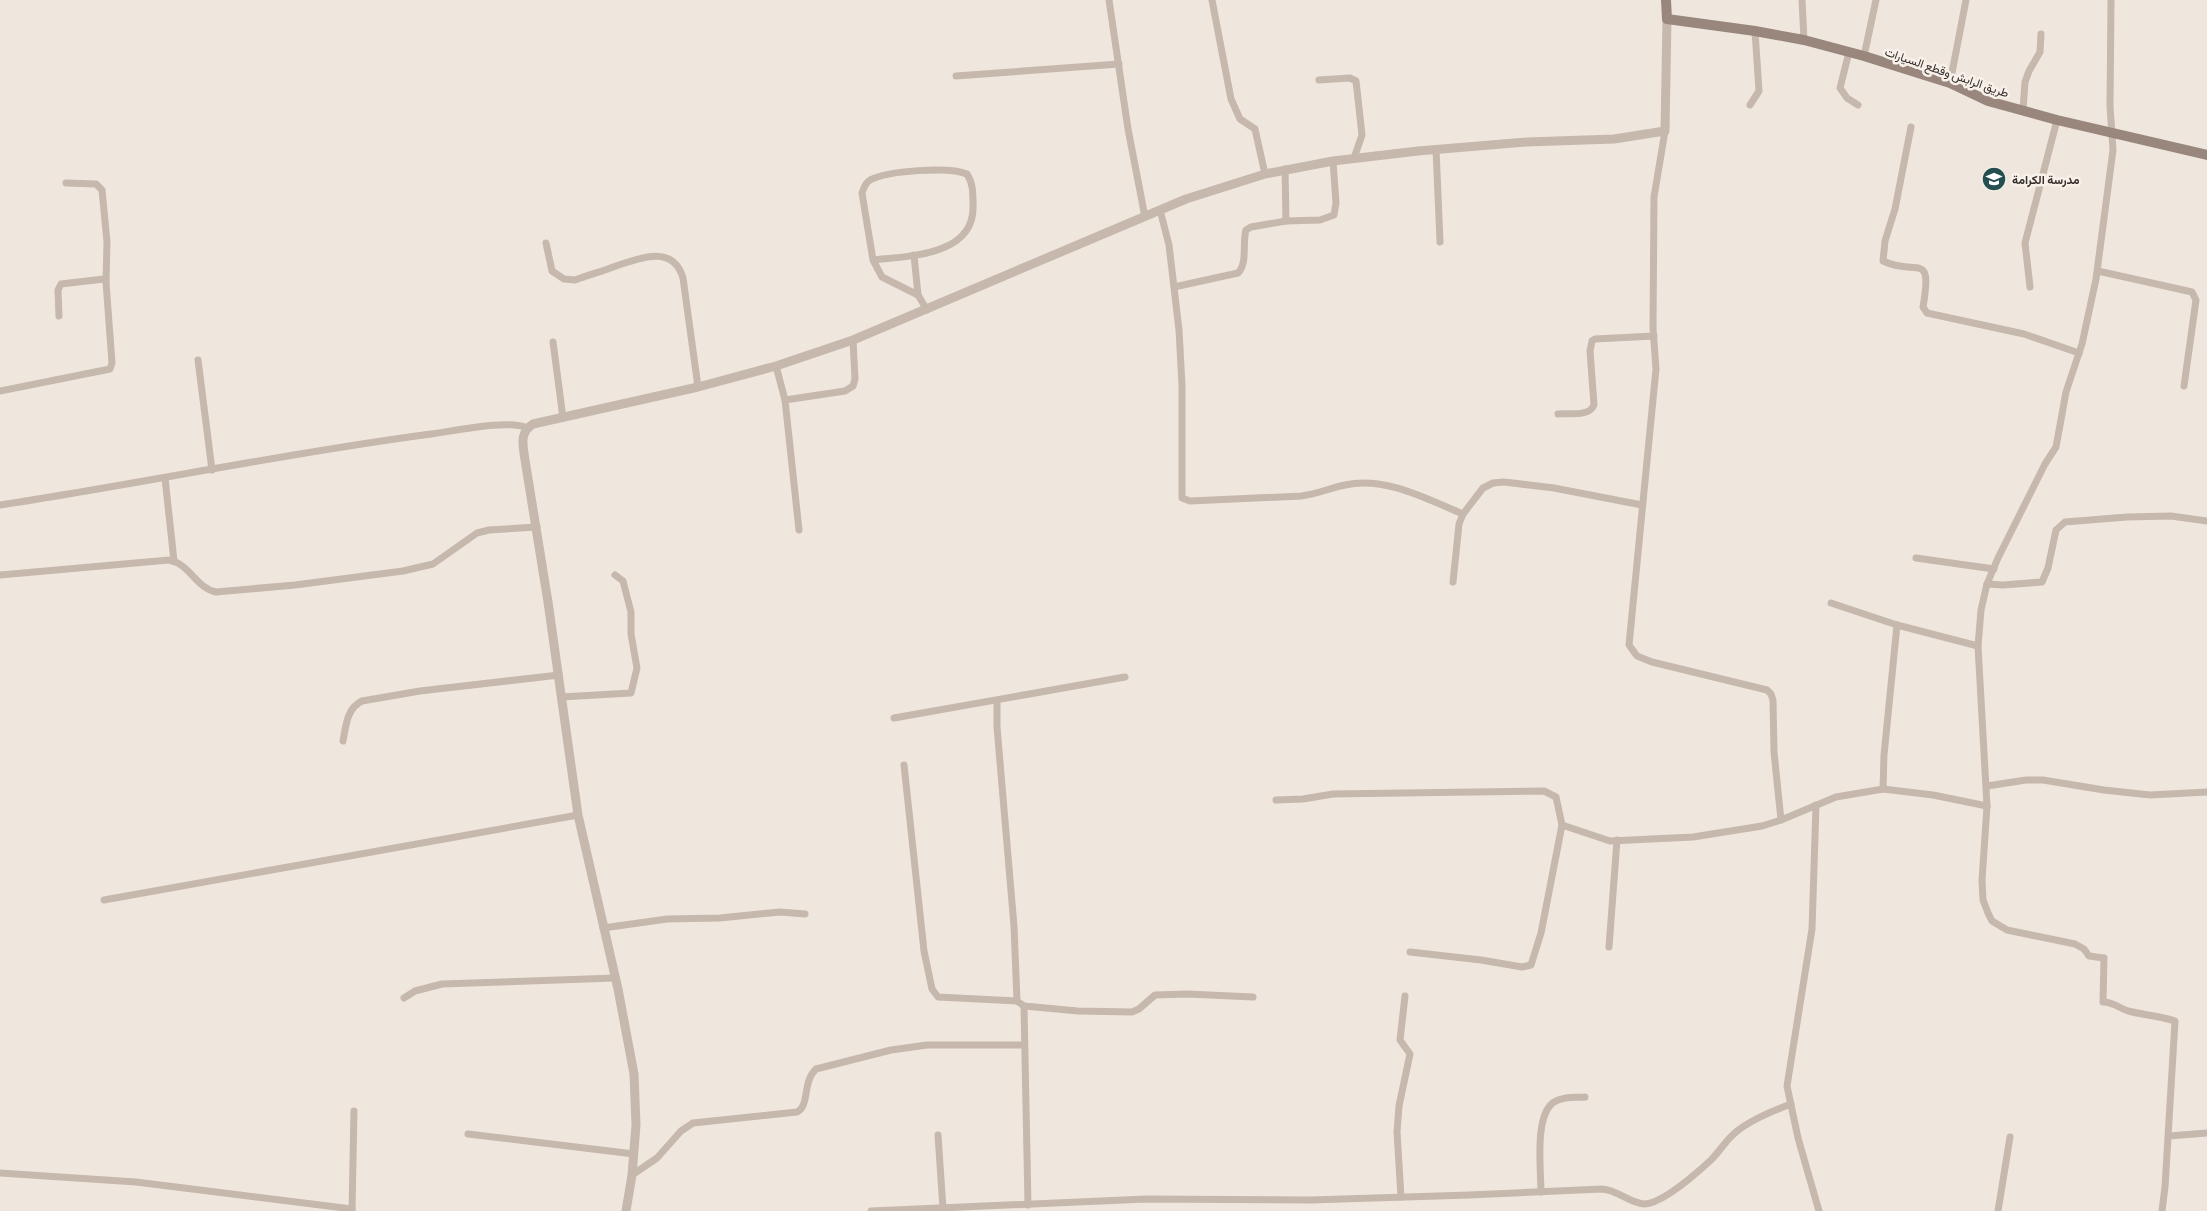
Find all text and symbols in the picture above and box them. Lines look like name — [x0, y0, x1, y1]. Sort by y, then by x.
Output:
street label: طريق الرابش وقطع السيارات — [1882, 43, 2012, 102]
school or university icon: مدرسة الكرامة — [1981, 166, 2007, 192]
place label: مدرسة الكرامة — [2012, 171, 2080, 188]

